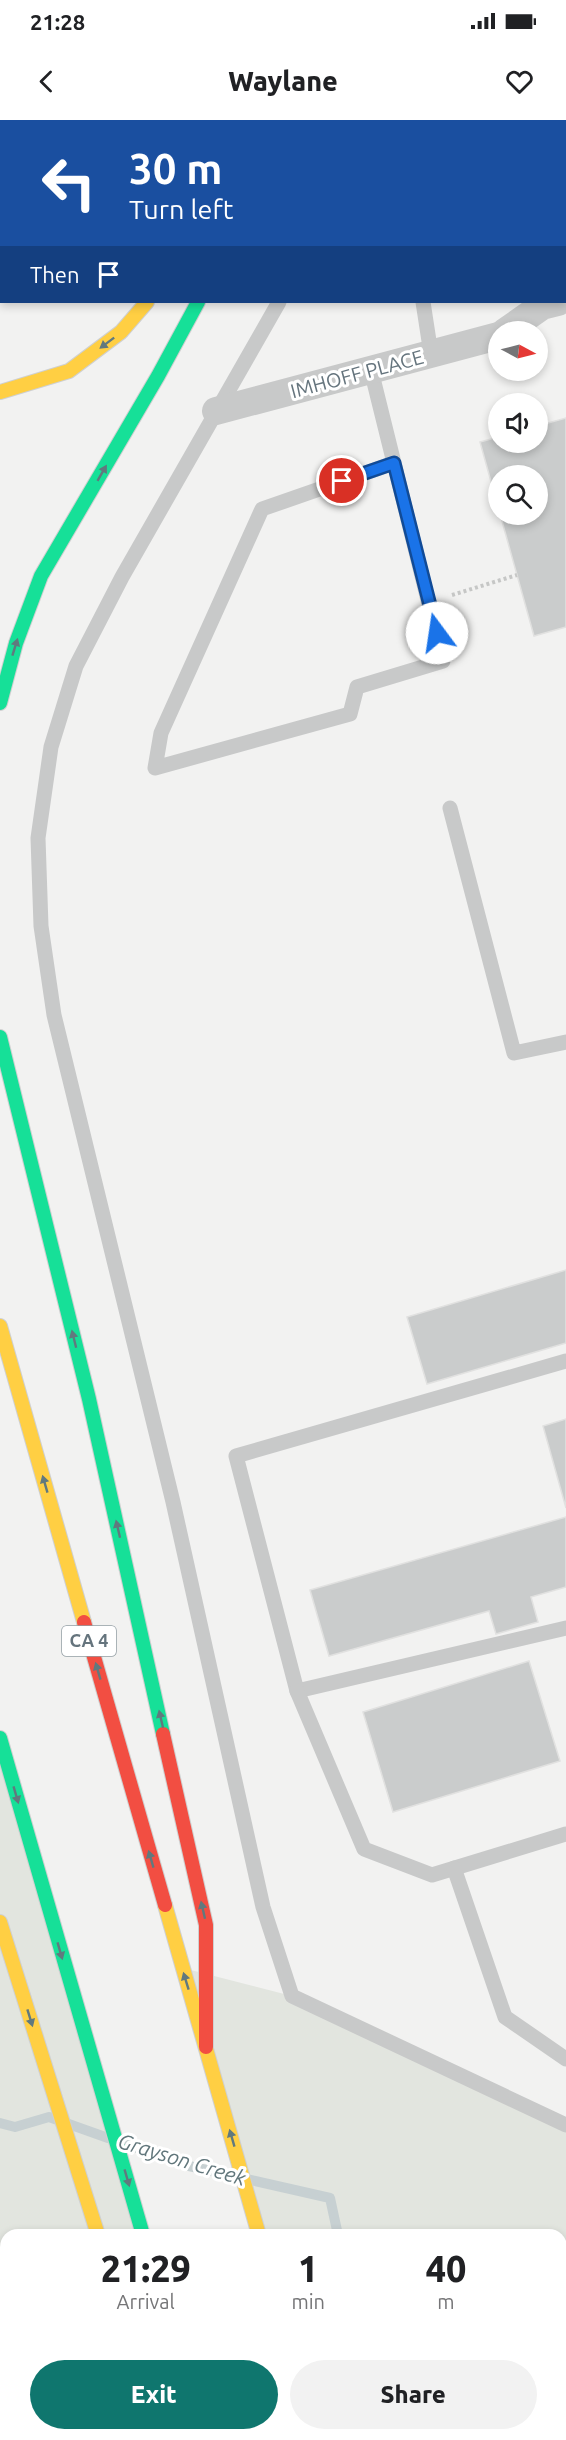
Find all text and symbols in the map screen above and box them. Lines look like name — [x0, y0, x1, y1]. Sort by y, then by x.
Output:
text: 21:28 — [30, 9, 85, 34]
icon: back — [30, 65, 63, 98]
icon: heart — [503, 65, 536, 98]
text: Waylane — [228, 66, 338, 96]
icon: left — [30, 144, 108, 222]
text: 30 m — [129, 145, 223, 192]
text: Turn left — [129, 194, 233, 224]
icon: arrive — [92, 258, 125, 291]
text: Then — [30, 262, 80, 287]
north arrow — [488, 321, 548, 381]
map controls — [488, 321, 548, 525]
one-way arrow — [99, 337, 115, 349]
street label: IMHOFF PLACE — [288, 345, 426, 402]
button: sound — [488, 393, 548, 453]
pin — [316, 455, 367, 506]
icon: arrive — [325, 464, 358, 497]
one-way arrow — [96, 465, 107, 481]
button: search — [488, 465, 548, 525]
position arrow — [405, 601, 469, 665]
one-way arrow — [11, 638, 20, 656]
one-way arrow — [69, 1330, 79, 1348]
one-way arrow — [40, 1474, 49, 1492]
one-way arrow — [113, 1519, 122, 1538]
road number: CA 4 — [62, 1626, 116, 1656]
one-way arrow — [93, 1662, 102, 1680]
one-way arrow — [155, 1710, 165, 1729]
one-way arrow — [12, 1786, 21, 1804]
one-way arrow — [146, 1850, 155, 1868]
one-way arrow — [198, 1900, 207, 1919]
one-way arrow — [56, 1941, 66, 1960]
one-way arrow — [181, 1972, 190, 1990]
one-way arrow — [26, 2009, 35, 2027]
water label: Grayson Creek — [115, 2128, 249, 2190]
one-way arrow — [227, 2129, 236, 2147]
one-way arrow — [123, 2169, 132, 2187]
text: 21:29 — [101, 2248, 191, 2289]
text: 1 — [298, 2248, 318, 2289]
text: 40 — [426, 2248, 466, 2289]
text: Arrival — [117, 2290, 175, 2313]
text: min — [291, 2290, 325, 2313]
text: m — [437, 2290, 455, 2313]
button: Exit — [30, 2360, 278, 2429]
button: Share — [290, 2360, 537, 2429]

